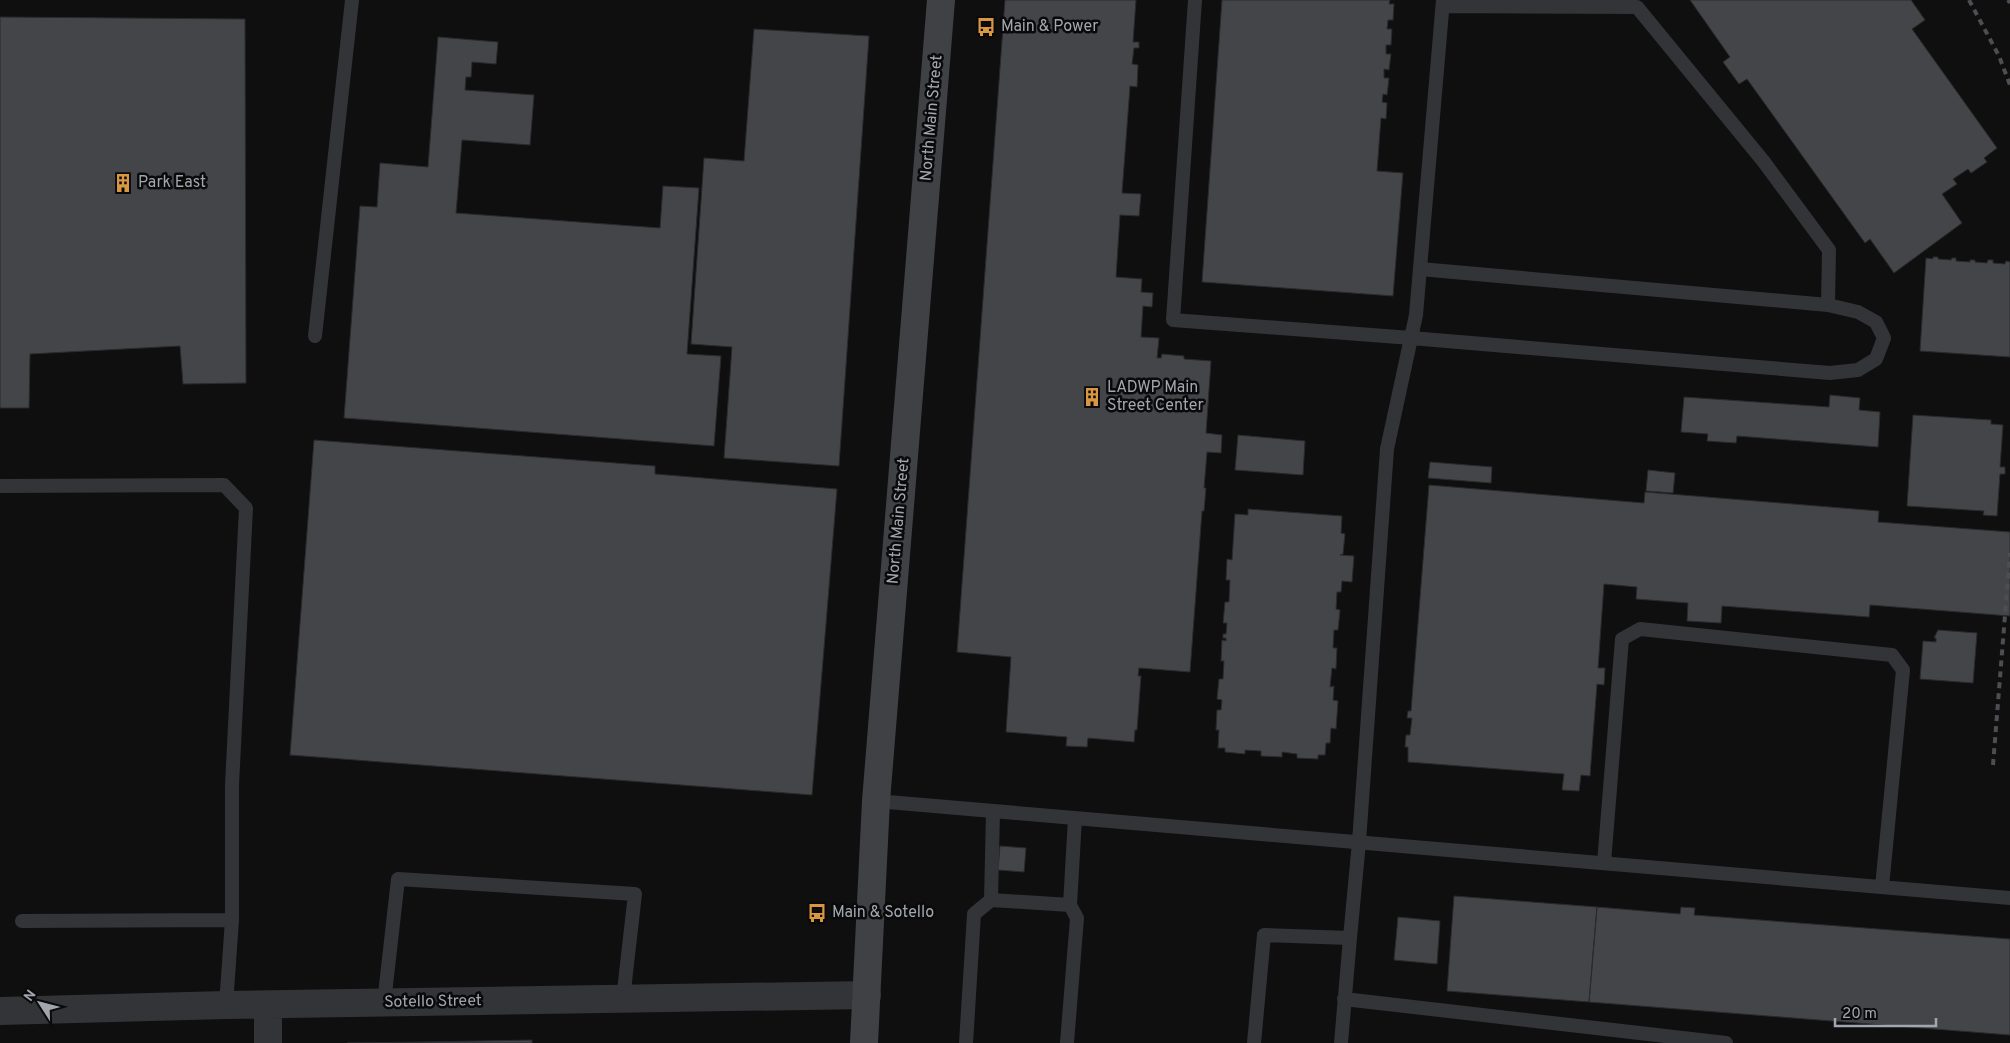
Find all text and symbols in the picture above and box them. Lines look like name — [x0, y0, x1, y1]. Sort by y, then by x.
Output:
bus stop icon: Main & Power — [975, 16, 997, 38]
place label: Main & Power — [1001, 17, 1098, 37]
street label: North Main Street — [917, 54, 947, 182]
building icon: Park East — [112, 172, 134, 194]
place label: Park East — [138, 173, 206, 193]
place label: LADWP Main Street Center — [1107, 378, 1204, 416]
building icon: LADWP Main Street Center — [1081, 386, 1103, 408]
street label: North Main Street — [884, 457, 914, 585]
bus stop icon: Main & Sotello — [806, 902, 828, 924]
place label: Main & Sotello — [832, 903, 934, 923]
north arrow — [15, 978, 65, 1028]
text: N — [21, 987, 41, 1005]
street label: Sotello Street — [384, 991, 482, 1013]
scale bar — [1835, 996, 1936, 1028]
text: 20 m — [1842, 1005, 1877, 1024]

